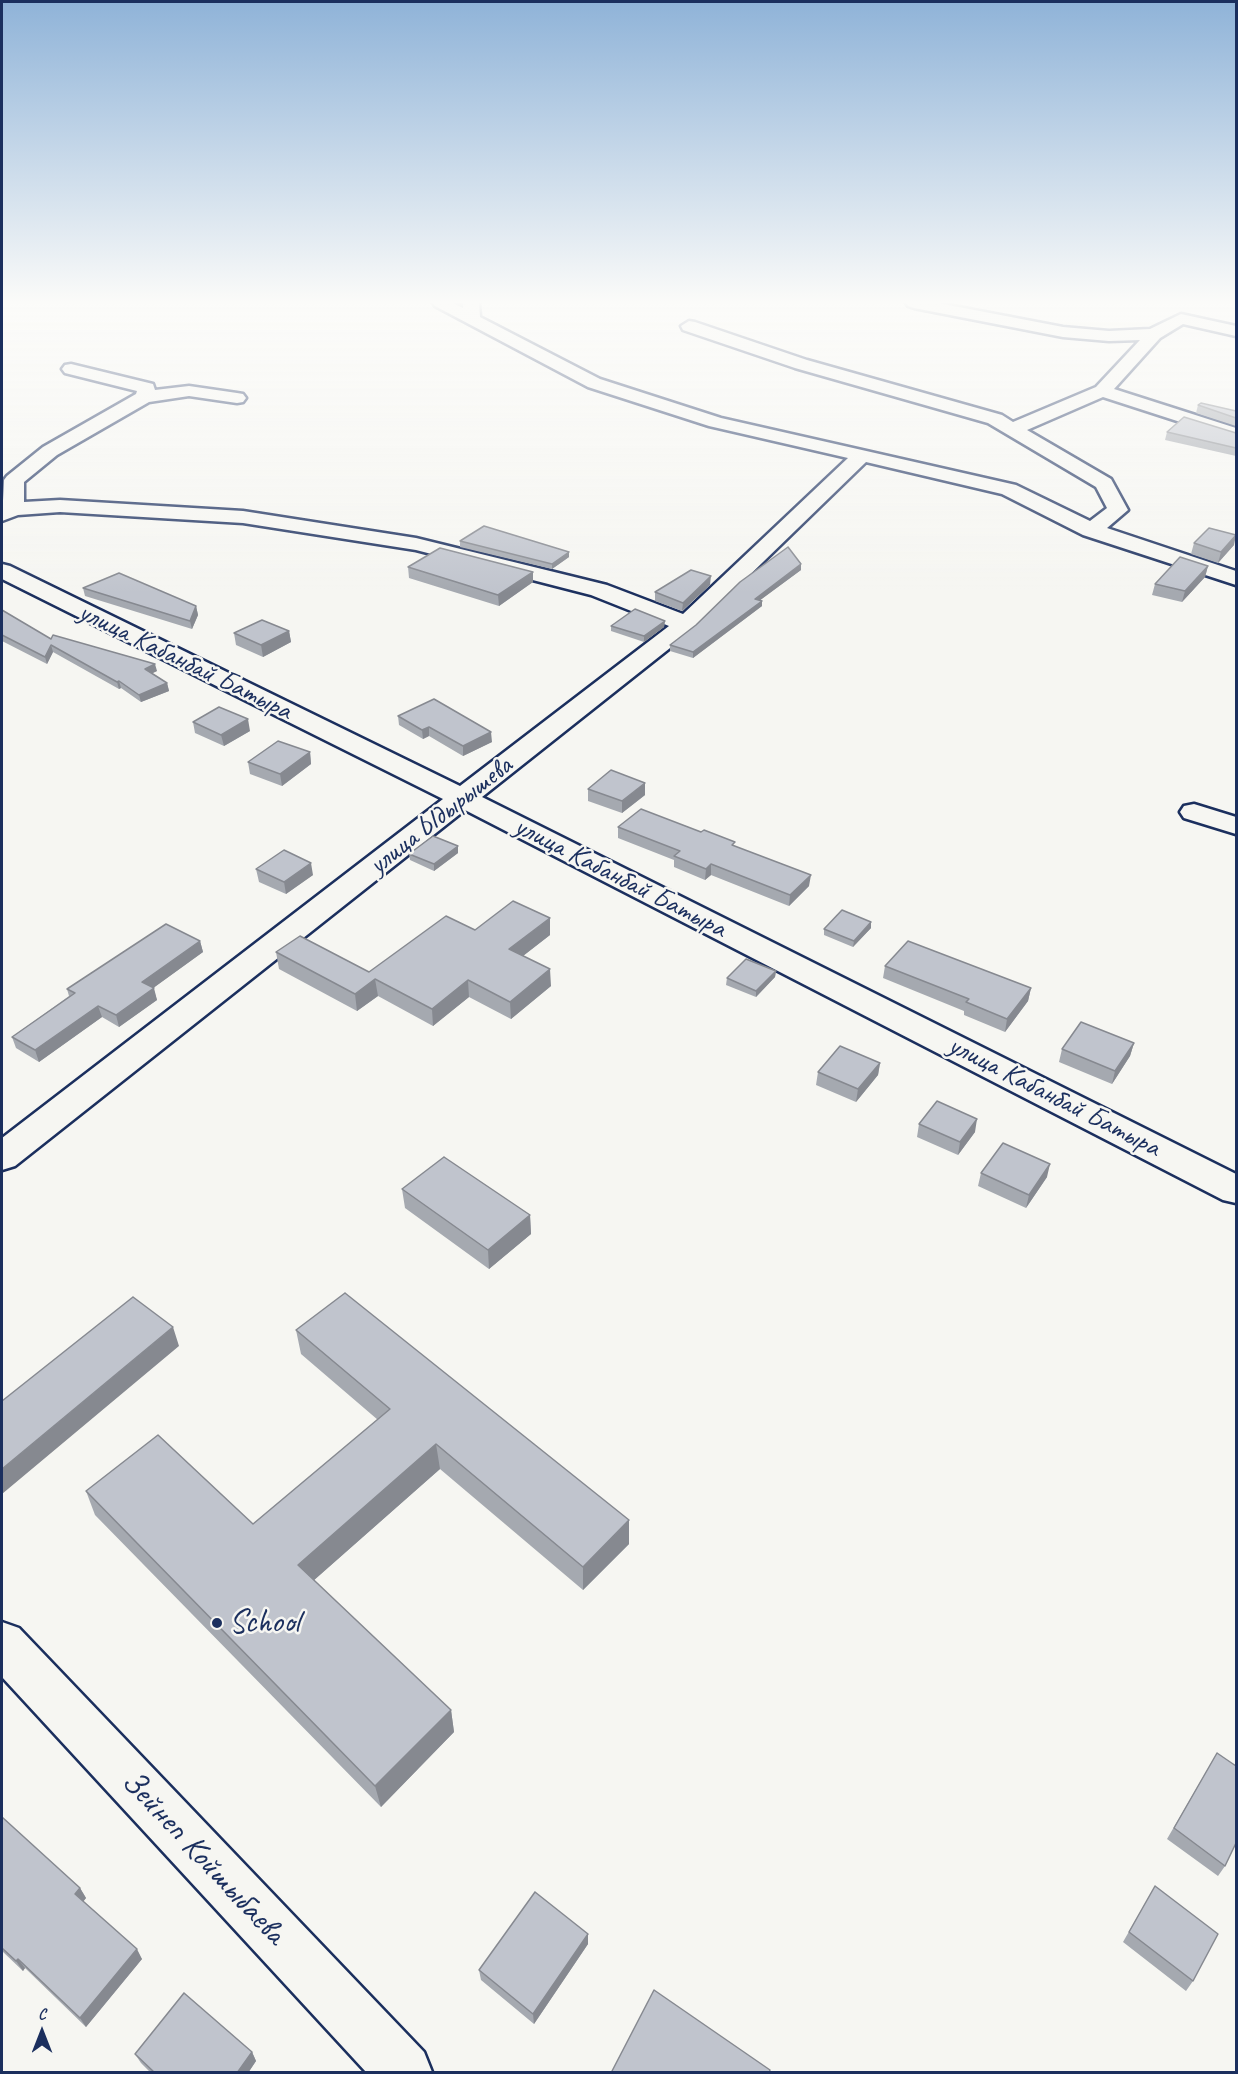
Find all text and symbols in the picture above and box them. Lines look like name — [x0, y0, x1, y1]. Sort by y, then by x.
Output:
street label: улица Кабанбай Батыра — [73, 596, 297, 728]
street label: улица Ыдырышева — [363, 750, 519, 882]
street label: улица Кабанбай Батыра — [509, 810, 731, 946]
street label: улица Кабанбай Батыра — [943, 1029, 1165, 1165]
place label: School — [229, 1603, 300, 1643]
marker: School — [210, 1616, 224, 1630]
street label: Зейнеп Койшыбаева — [112, 1763, 294, 1953]
north arrow — [12, 2002, 72, 2062]
text: С — [38, 2004, 46, 2024]

